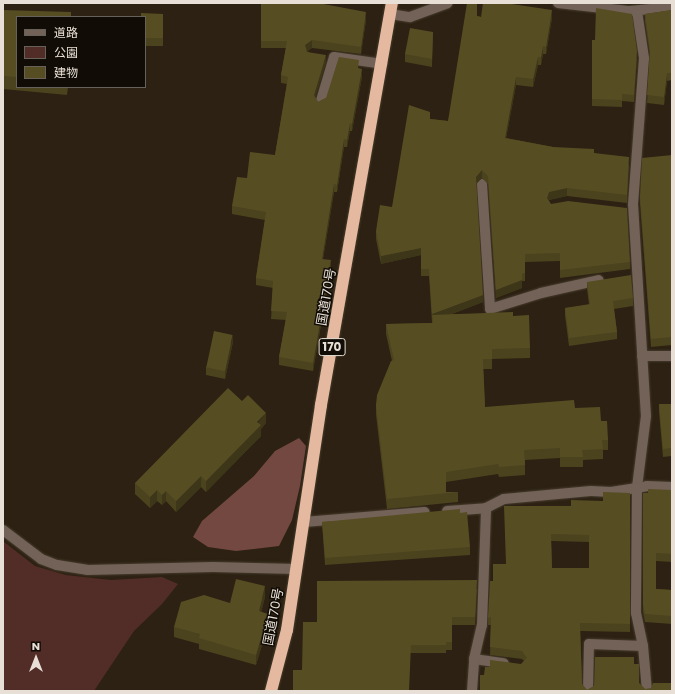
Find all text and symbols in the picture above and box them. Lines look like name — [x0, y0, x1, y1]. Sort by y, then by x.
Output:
legend — [16, 16, 146, 88]
text: 道路 — [54, 24, 78, 41]
text: 公園 — [54, 44, 78, 61]
text: 建物 — [54, 64, 78, 81]
street label: 国道170号 — [314, 267, 340, 327]
road number: 170 — [318, 337, 346, 357]
street label: 国道170号 — [261, 587, 287, 647]
north arrow — [16, 638, 56, 678]
text: N — [32, 638, 40, 654]

